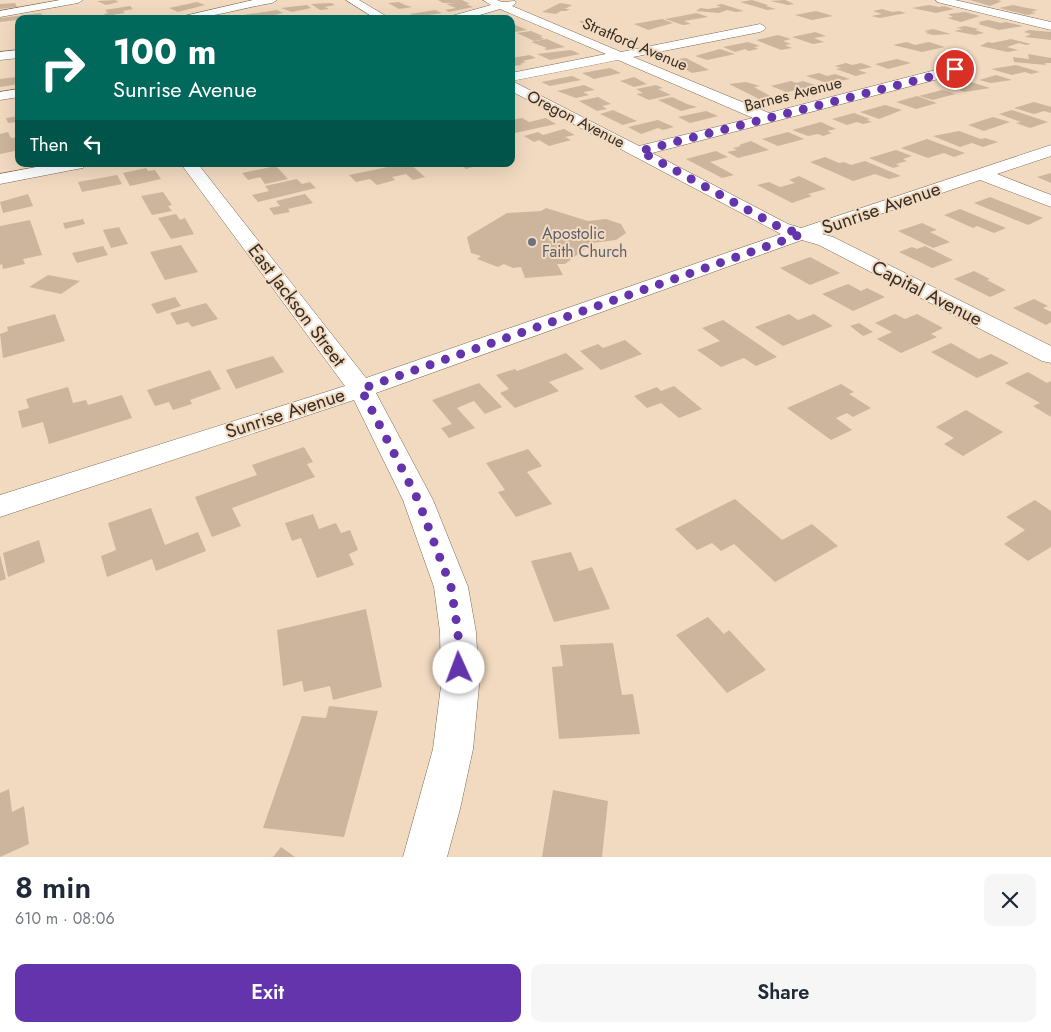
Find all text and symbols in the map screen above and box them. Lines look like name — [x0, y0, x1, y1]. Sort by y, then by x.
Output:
street label: Stratford Avenue — [579, 11, 691, 77]
text: 100 m — [113, 27, 216, 77]
icon: right — [30, 35, 95, 100]
pin — [934, 48, 976, 90]
icon: arrive — [941, 55, 969, 83]
street label: Barnes Avenue — [742, 71, 844, 117]
text: Sunrise Avenue — [113, 73, 257, 105]
street label: Oregon Avenue — [523, 84, 629, 154]
icon: left — [79, 130, 107, 158]
text: Then — [30, 131, 69, 158]
street label: Sunrise Avenue — [818, 175, 944, 241]
place label: Apostolic Faith Church — [542, 222, 627, 263]
marker: Apostolic Faith Church — [526, 236, 538, 248]
street label: East Jackson Street — [242, 238, 352, 372]
street label: Capital Avenue — [867, 254, 987, 333]
street label: Sunrise Avenue — [222, 381, 348, 445]
position arrow — [432, 641, 484, 693]
text: 8 min — [15, 866, 91, 909]
button: close — [984, 874, 1036, 926]
text: 610 m · 08:06 — [15, 907, 115, 930]
button: Exit — [15, 964, 521, 1022]
button: Share — [531, 964, 1036, 1022]

